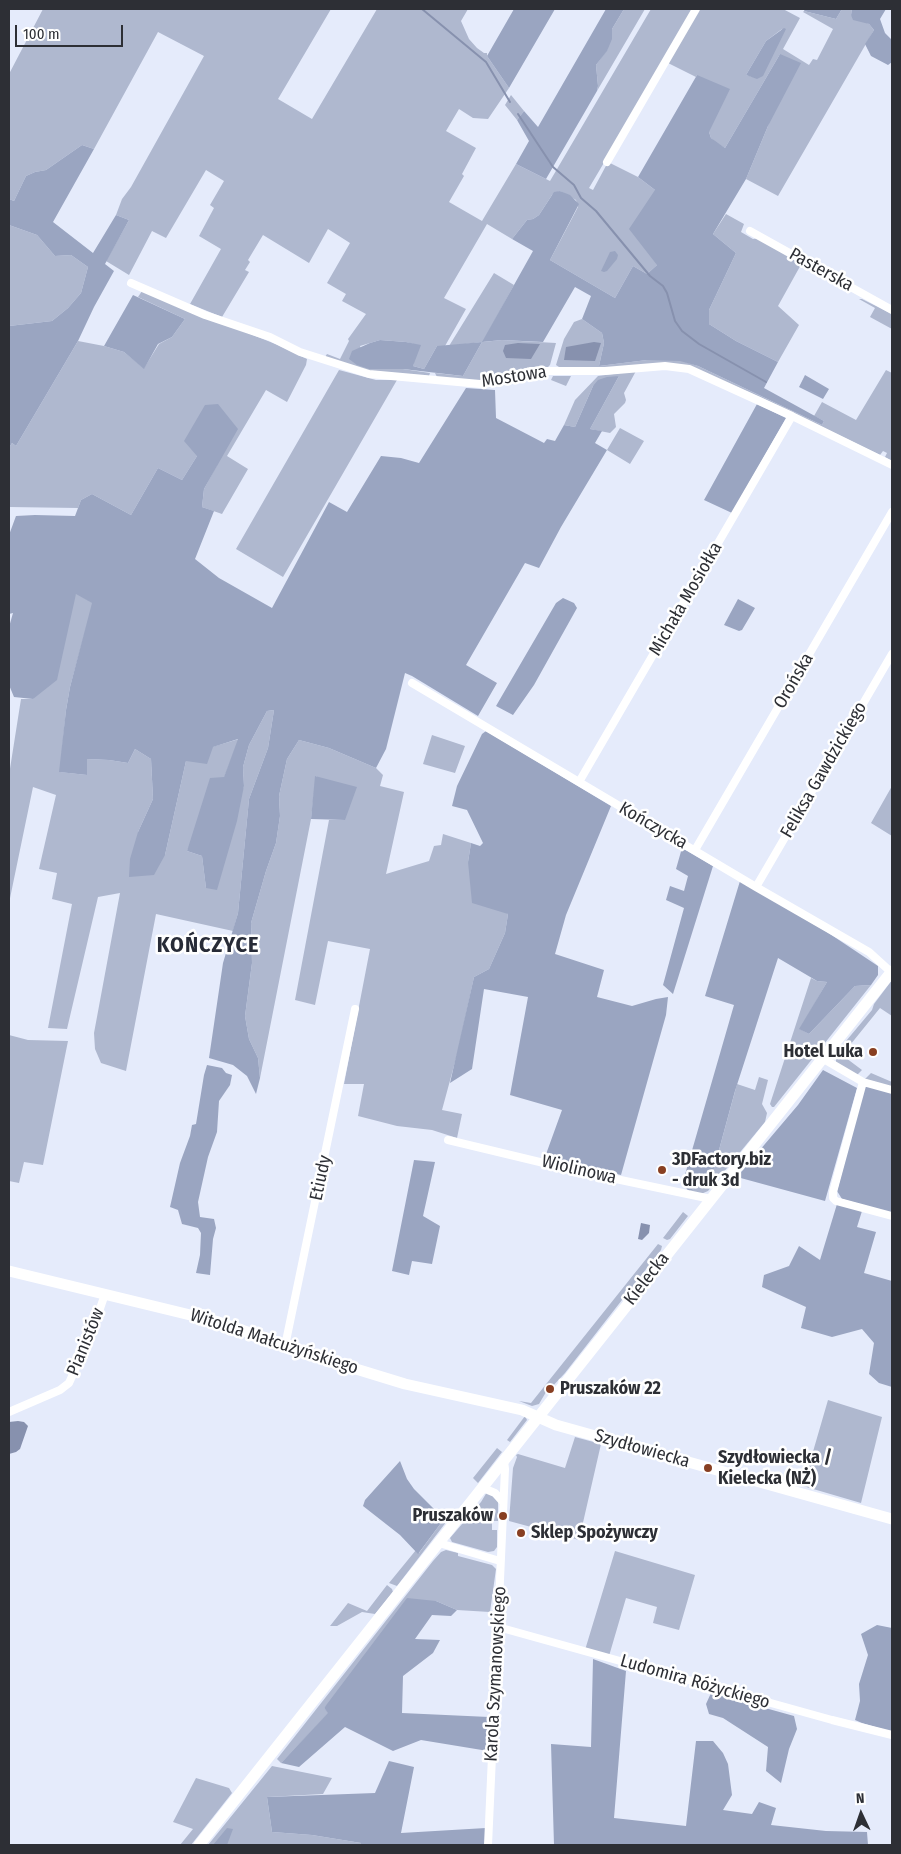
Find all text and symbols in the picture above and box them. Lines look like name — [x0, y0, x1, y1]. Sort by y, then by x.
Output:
scale bar — [18, 15, 125, 47]
text: 100 m — [23, 25, 60, 43]
street label: Pasterska — [785, 244, 857, 296]
street label: Mostowa — [480, 361, 548, 393]
street label: Michała Mosiołka — [645, 538, 727, 660]
street label: Orońska — [769, 649, 819, 713]
street label: Feliksa Gawdzickiego — [776, 698, 872, 842]
street label: Kończycka — [615, 798, 691, 854]
district label: KOŃCZYCE — [156, 933, 260, 959]
place label: Hotel Luka — [783, 1041, 863, 1063]
marker: Hotel Luka — [867, 1046, 879, 1058]
place label: 3DFactory.biz - druk 3d — [672, 1149, 771, 1192]
street label: Wiolinowa — [539, 1151, 619, 1189]
street label: Etiudy — [306, 1153, 336, 1203]
marker: 3DFactory.biz - druk 3d — [656, 1164, 668, 1176]
street label: Kielecka — [620, 1248, 674, 1310]
street label: Pianistów — [63, 1305, 109, 1379]
street label: Witolda Małcużyńskiego — [187, 1305, 361, 1379]
place label: Pruszaków 22 — [560, 1378, 661, 1400]
marker: Pruszaków 22 — [544, 1383, 556, 1395]
street label: Szydłowiecka — [592, 1425, 692, 1473]
place label: Szydłowiecka / Kielecka (NŻ) — [718, 1447, 832, 1490]
marker: Szydłowiecka / Kielecka (NŻ) — [702, 1462, 714, 1474]
place label: Pruszaków — [413, 1505, 493, 1527]
marker: Pruszaków — [497, 1510, 509, 1522]
place label: Sklep Spożywczy — [531, 1522, 658, 1544]
marker: Sklep Spożywczy — [515, 1527, 527, 1539]
street label: Karola Szymanowskiego — [481, 1586, 511, 1762]
street label: Ludomira Różyckiego — [618, 1650, 772, 1714]
north arrow — [836, 1789, 886, 1839]
text: N — [856, 1790, 865, 1807]

